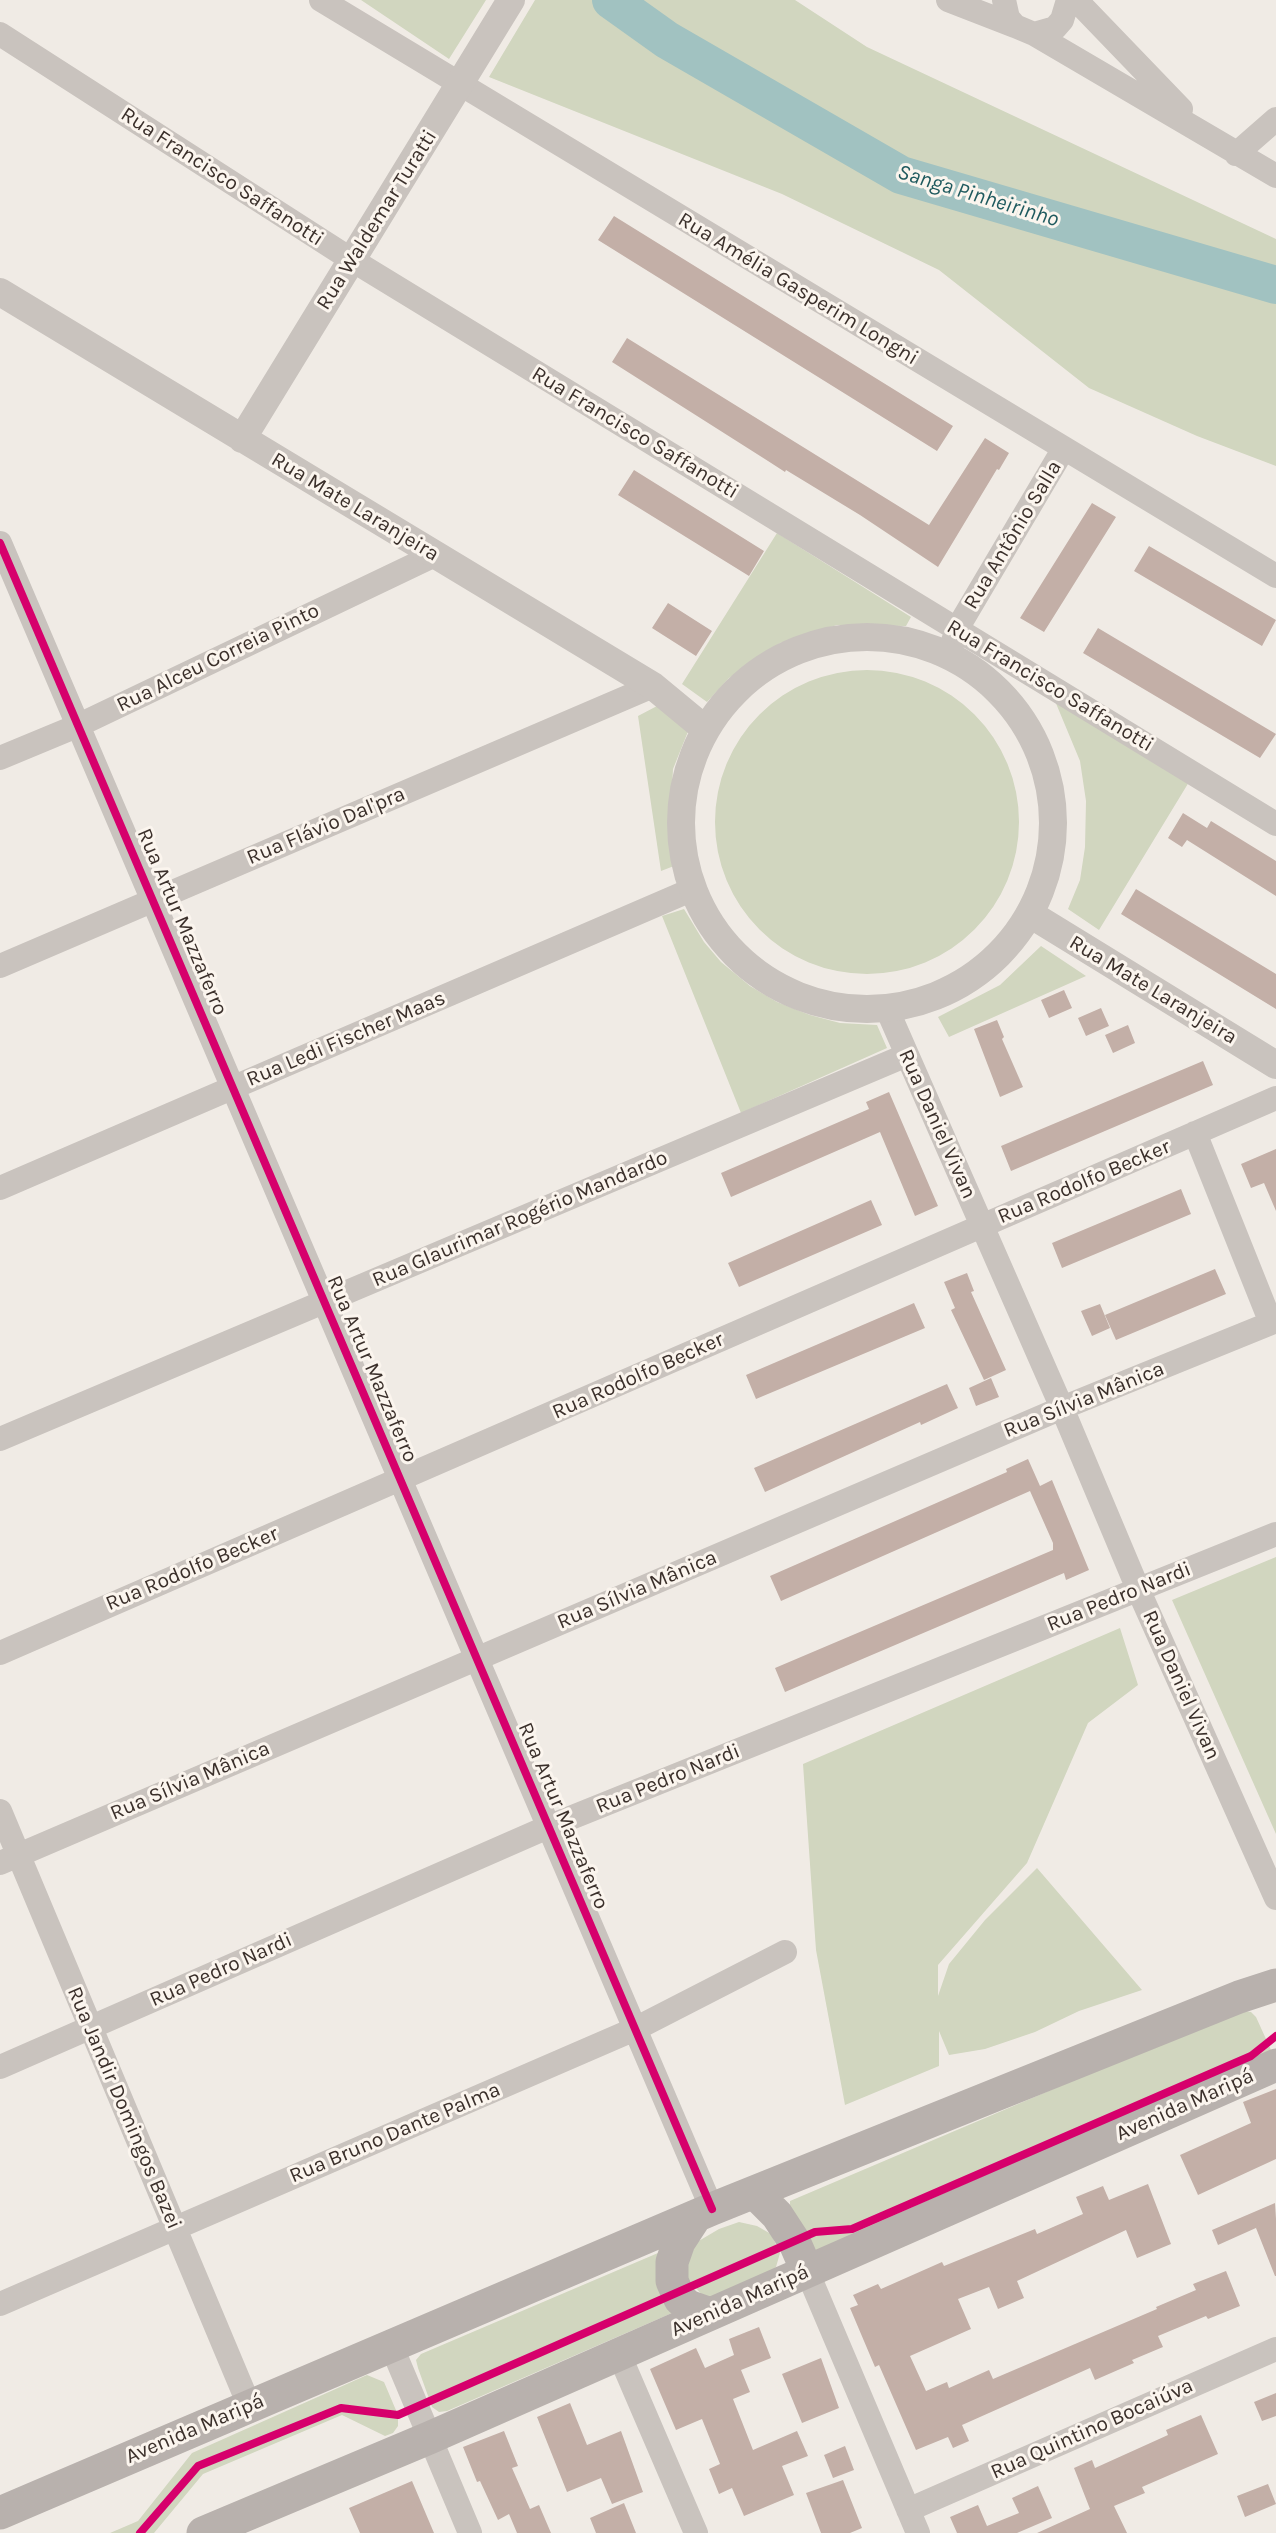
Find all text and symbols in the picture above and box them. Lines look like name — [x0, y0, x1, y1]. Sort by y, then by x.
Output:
street label: Rua Francisco Saffanotti — [116, 102, 328, 252]
street label: Rua Waldemar Turatti — [311, 125, 443, 315]
water label: Sanga Pinheirinho — [894, 159, 1062, 233]
street label: Rua Amélia Gasperim Longni — [673, 207, 923, 371]
street label: Rua Francisco Saffanotti — [527, 361, 743, 505]
street label: Rua Mate Laranjeira — [267, 447, 443, 567]
street label: Rua Antônio Salla — [959, 456, 1067, 614]
street label: Rua Alceu Correia Pinto — [113, 598, 323, 718]
street label: Rua Francisco Saffanotti — [942, 614, 1158, 758]
street label: Rua Flávio Dal'pra — [243, 781, 409, 871]
street label: Rua Artur Mazzaferro — [131, 825, 233, 1019]
street label: Rua Mate Laranjeira — [1065, 930, 1241, 1050]
street label: Rua Ledi Fischer Maas — [243, 986, 449, 1092]
street label: Rua Daniel Vivan — [893, 1045, 981, 1203]
street label: Rua Rodolfo Becker — [994, 1134, 1174, 1230]
street label: Rua Glaurimar Rogério Mandardo — [369, 1145, 671, 1293]
street label: Rua Artur Mazzaferro — [321, 1272, 423, 1466]
street label: Rua Rodolfo Becker — [548, 1327, 728, 1425]
street label: Rua Sílvia Mânica — [1000, 1356, 1168, 1444]
street label: Rua Rodolfo Becker — [102, 1521, 282, 1617]
street label: Rua Sílvia Mânica — [553, 1545, 721, 1635]
street label: Rua Pedro Nardi — [1043, 1557, 1195, 1637]
street label: Rua Daniel Vivan — [1137, 1606, 1225, 1764]
street label: Rua Artur Mazzaferro — [512, 1719, 614, 1913]
street label: Rua Sílvia Mânica — [106, 1736, 274, 1826]
street label: Rua Pedro Nardi — [592, 1739, 744, 1819]
street label: Rua Pedro Nardi — [146, 1927, 296, 2013]
street label: Rua Jandir Domingos Bazei — [61, 1983, 187, 2233]
street label: Avenida Maripá — [1112, 2063, 1258, 2147]
street label: Rua Bruno Dante Palma — [286, 2077, 504, 2189]
street label: Avenida Maripá — [667, 2259, 813, 2343]
street label: Rua Quintino Bocaiúva — [987, 2373, 1197, 2485]
street label: Avenida Maripá — [122, 2389, 268, 2469]

